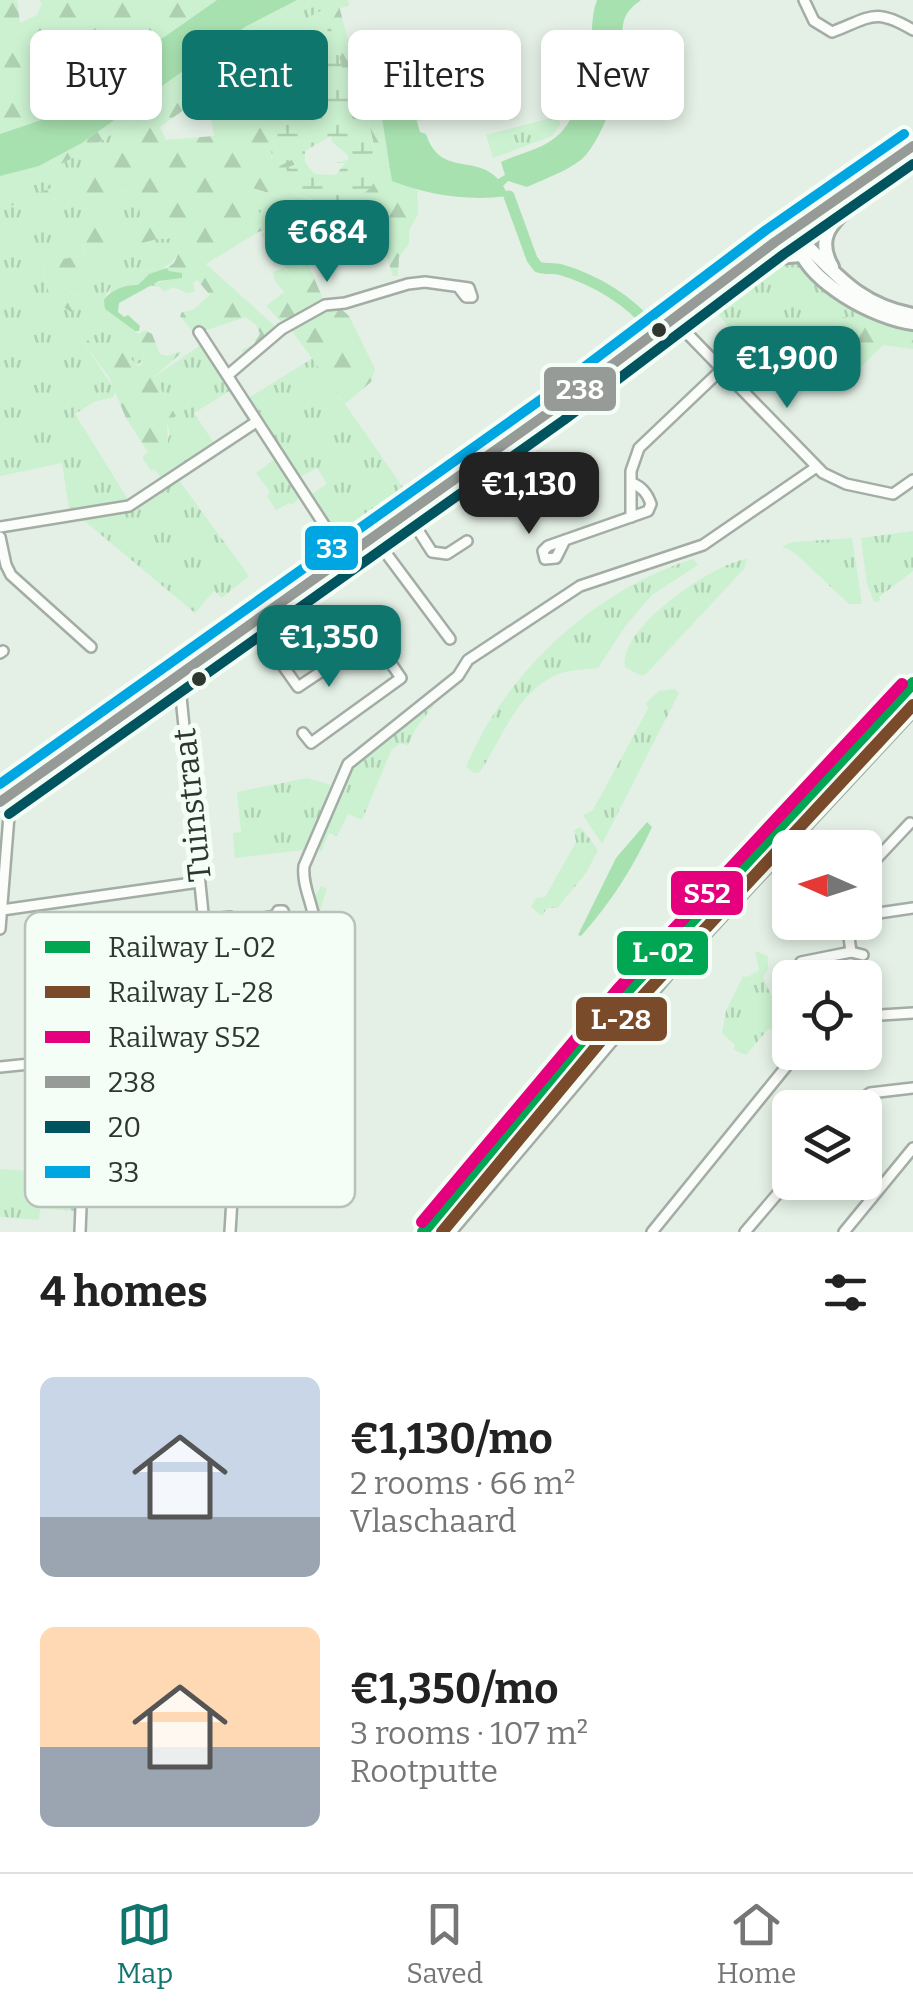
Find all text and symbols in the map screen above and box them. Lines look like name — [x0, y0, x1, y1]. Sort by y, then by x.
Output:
chip: Buy — [30, 30, 162, 120]
chip: Rent — [182, 30, 328, 120]
chip: Filters — [348, 30, 521, 120]
chip: New — [541, 30, 684, 120]
pin: €684 — [268, 200, 386, 285]
text: €684 — [287, 213, 367, 251]
unlabelled marker — [649, 320, 669, 340]
pin: €1,900 — [706, 326, 868, 411]
text: €1,900 — [736, 339, 838, 377]
line badge: 238 — [542, 365, 618, 413]
text: 238 — [556, 373, 604, 406]
pin: €1,130 — [448, 452, 610, 537]
text: €1,130 — [481, 465, 577, 503]
line badge: 33 — [303, 524, 360, 572]
text: 33 — [316, 532, 348, 565]
pin: €1,350 — [248, 605, 410, 690]
text: €1,350 — [279, 618, 379, 656]
unlabelled marker — [189, 669, 209, 689]
street label: Tuinstraat — [165, 726, 219, 884]
north arrow — [772, 830, 882, 940]
map controls — [772, 830, 882, 1200]
line badge: S52 — [669, 869, 745, 917]
text: S52 — [683, 877, 731, 910]
legend — [25, 912, 355, 1207]
line badge: L-02 — [615, 929, 710, 977]
text: Railway L-02 — [108, 931, 275, 964]
text: L-02 — [632, 936, 694, 969]
button: locate — [772, 960, 882, 1070]
text: Railway L-28 — [108, 976, 274, 1009]
line badge: L-28 — [574, 995, 669, 1043]
text: L-28 — [591, 1003, 651, 1036]
text: Railway S52 — [108, 1021, 260, 1054]
text: 238 — [108, 1066, 156, 1099]
button: layers — [772, 1090, 882, 1200]
text: 20 — [108, 1111, 141, 1144]
text: 33 — [108, 1156, 139, 1189]
icon: filters — [818, 1265, 873, 1320]
text: 4 homes — [40, 1267, 208, 1317]
text: €1,130/mo — [350, 1414, 553, 1464]
icon: home — [120, 1417, 240, 1537]
text: 2 rooms · 66 m² — [350, 1464, 575, 1502]
text: Vlaschaard — [350, 1502, 517, 1540]
text: €1,350/mo — [350, 1664, 559, 1714]
icon: home — [120, 1667, 240, 1787]
text: 3 rooms · 107 m² — [350, 1714, 588, 1752]
text: Rootputte — [350, 1752, 498, 1790]
tab: Map — [117, 1897, 173, 1990]
tab: Saved — [406, 1897, 483, 1990]
tab: Home — [716, 1897, 796, 1990]

